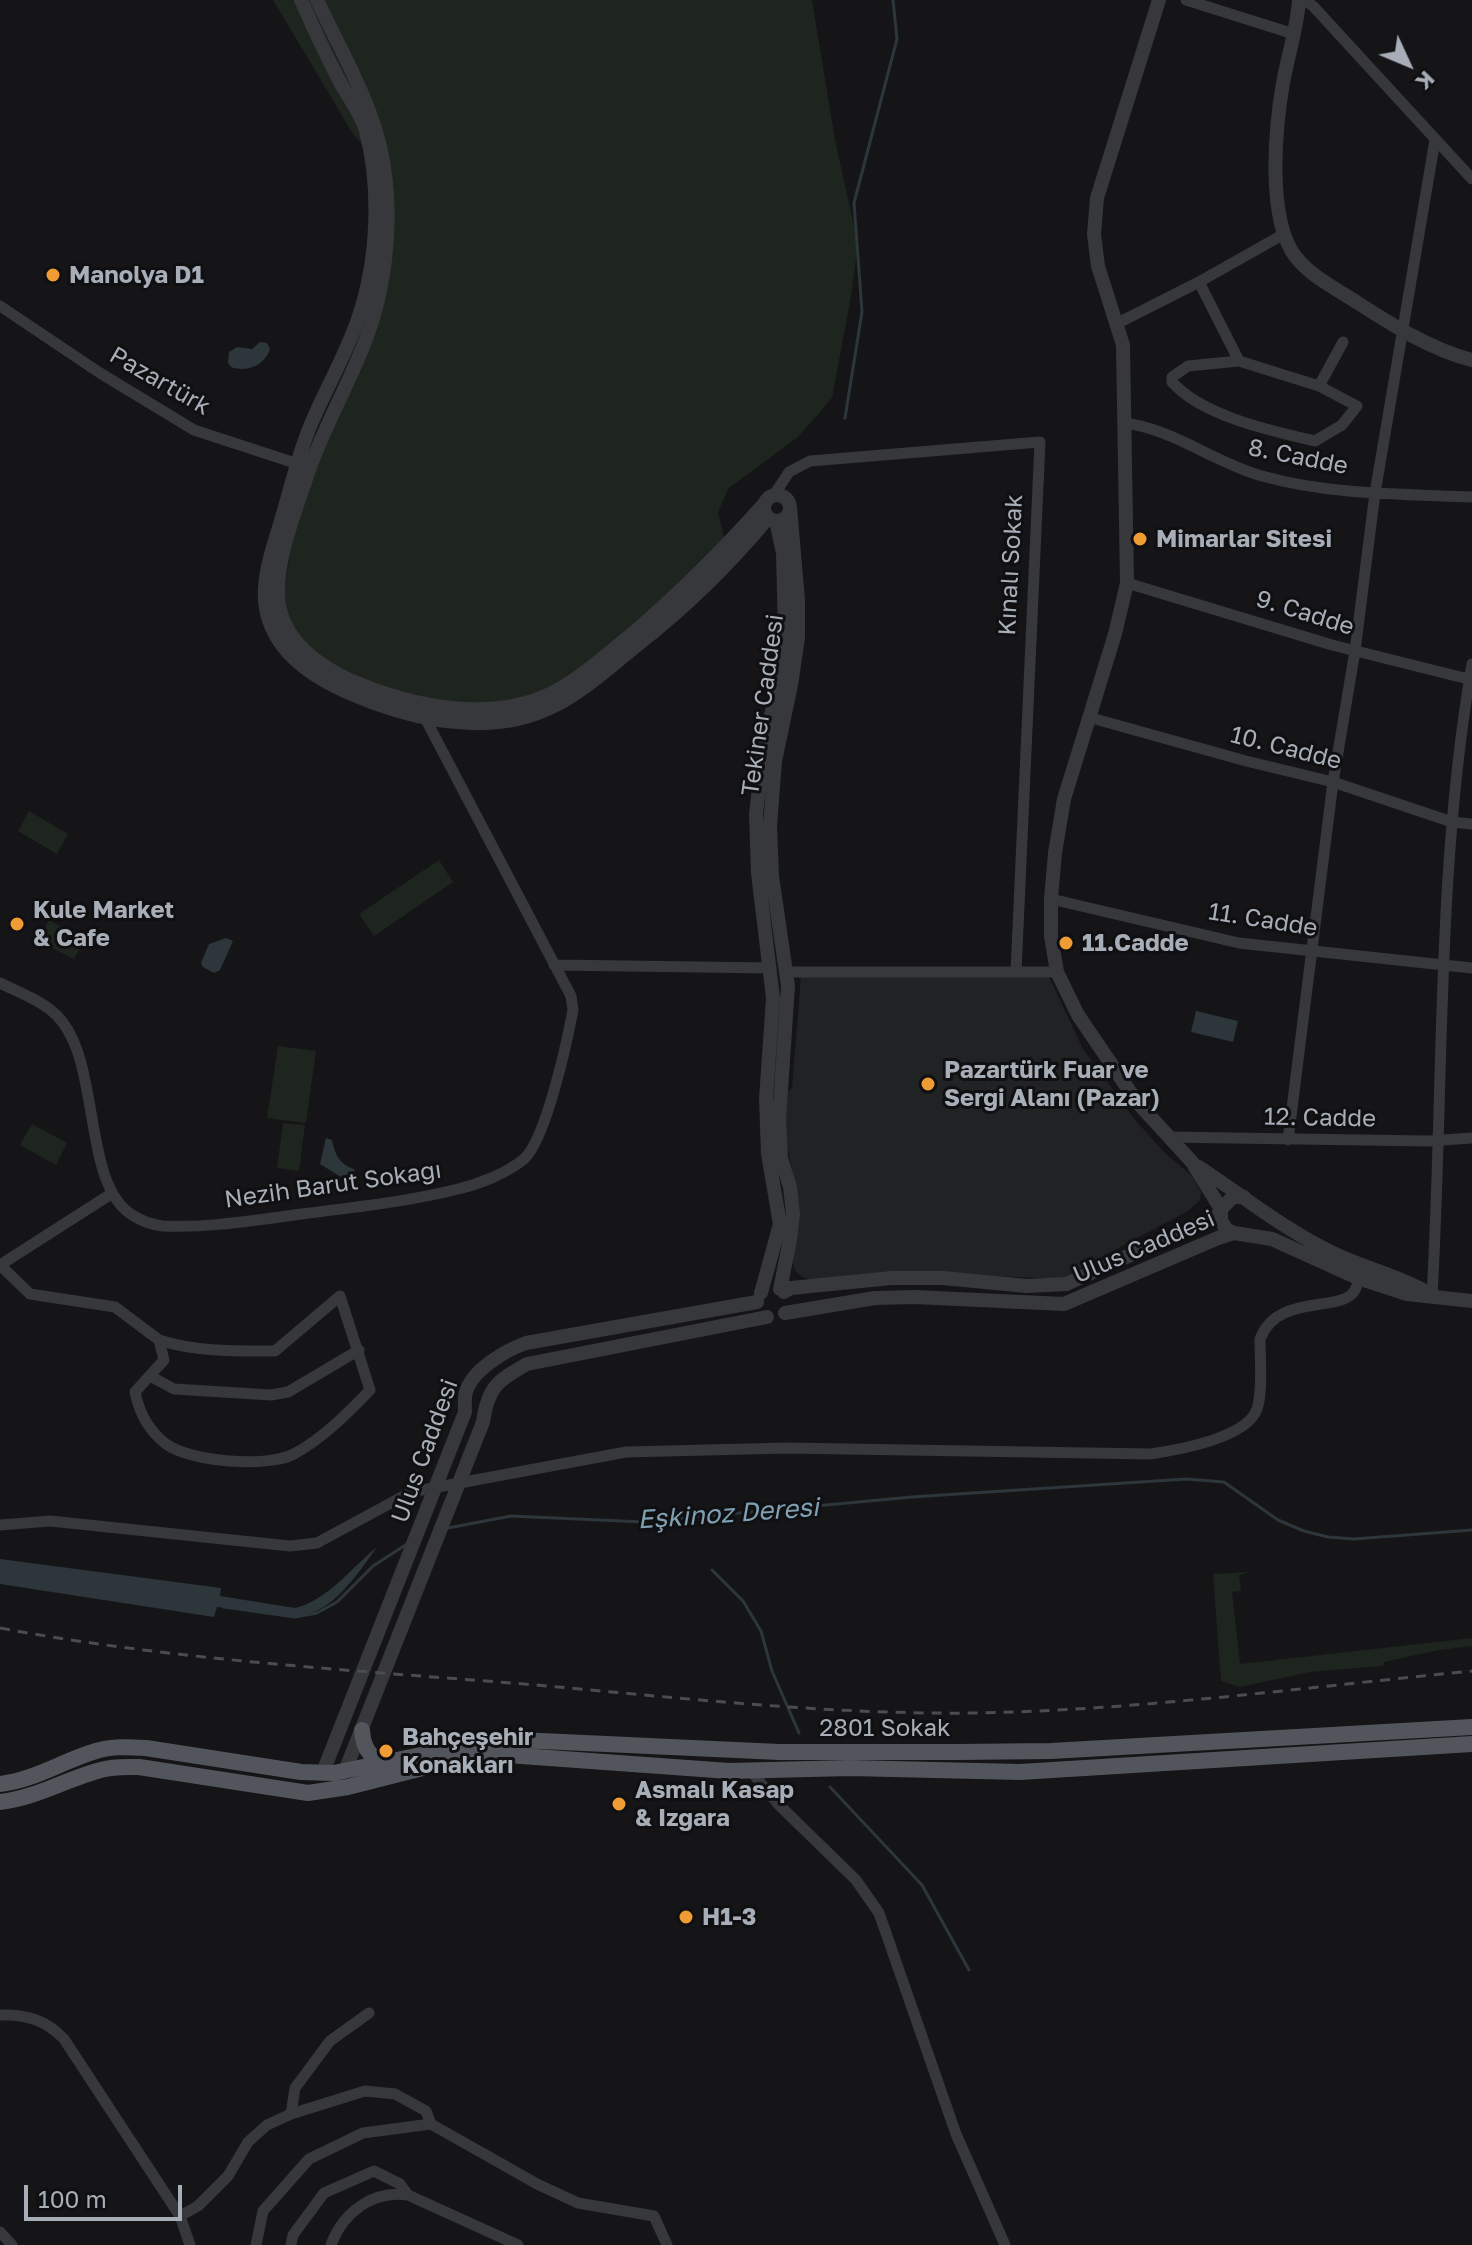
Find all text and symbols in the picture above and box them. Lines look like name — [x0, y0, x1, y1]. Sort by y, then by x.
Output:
north arrow — [1368, 24, 1448, 104]
text: K — [1410, 66, 1441, 96]
place label: Manolya D1 — [69, 261, 204, 289]
marker: Manolya D1 — [44, 266, 62, 284]
street label: Pazartürk — [104, 341, 216, 421]
street label: 8. Cadde — [1246, 433, 1350, 481]
street label: Kınalı Sokak — [993, 494, 1029, 636]
place label: Mimarlar Sitesi — [1156, 525, 1332, 553]
marker: Mimarlar Sitesi — [1131, 530, 1149, 548]
street label: 9. Cadde — [1252, 584, 1358, 642]
street label: Tekiner Caddesi — [736, 612, 790, 798]
street label: 10. Cadde — [1228, 720, 1344, 776]
place label: Kule Market & Cafe — [33, 896, 174, 952]
street label: 11. Cadde — [1207, 897, 1319, 943]
marker: Kule Market & Cafe — [8, 915, 26, 933]
place label: 11.Cadde — [1082, 929, 1189, 957]
marker: 11.Cadde — [1057, 934, 1075, 952]
place label: Pazartürk Fuar ve Sergi Alanı (Pazar) — [944, 1056, 1160, 1112]
marker: Pazartürk Fuar ve Sergi Alanı (Pazar) — [919, 1075, 937, 1093]
street label: 12. Cadde — [1264, 1103, 1376, 1133]
street label: Nezih Barut Sokağı — [223, 1156, 443, 1214]
street label: Ulus Caddesi — [1069, 1204, 1219, 1290]
street label: Ulus Caddesi — [386, 1375, 464, 1527]
water label: Eşkinoz Deresi — [636, 1492, 820, 1536]
street label: 2801 Sokak — [819, 1714, 951, 1742]
place label: Bahçeşehir Konakları — [402, 1723, 533, 1779]
marker: Bahçeşehir Konakları — [377, 1742, 395, 1760]
place label: Asmalı Kasap & Izgara — [635, 1776, 794, 1832]
marker: Asmalı Kasap & Izgara — [610, 1795, 628, 1813]
place label: H1-3 — [702, 1903, 756, 1931]
marker: H1-3 — [677, 1908, 695, 1926]
scale bar — [28, 2169, 186, 2219]
text: 100 m — [38, 2184, 107, 2213]

